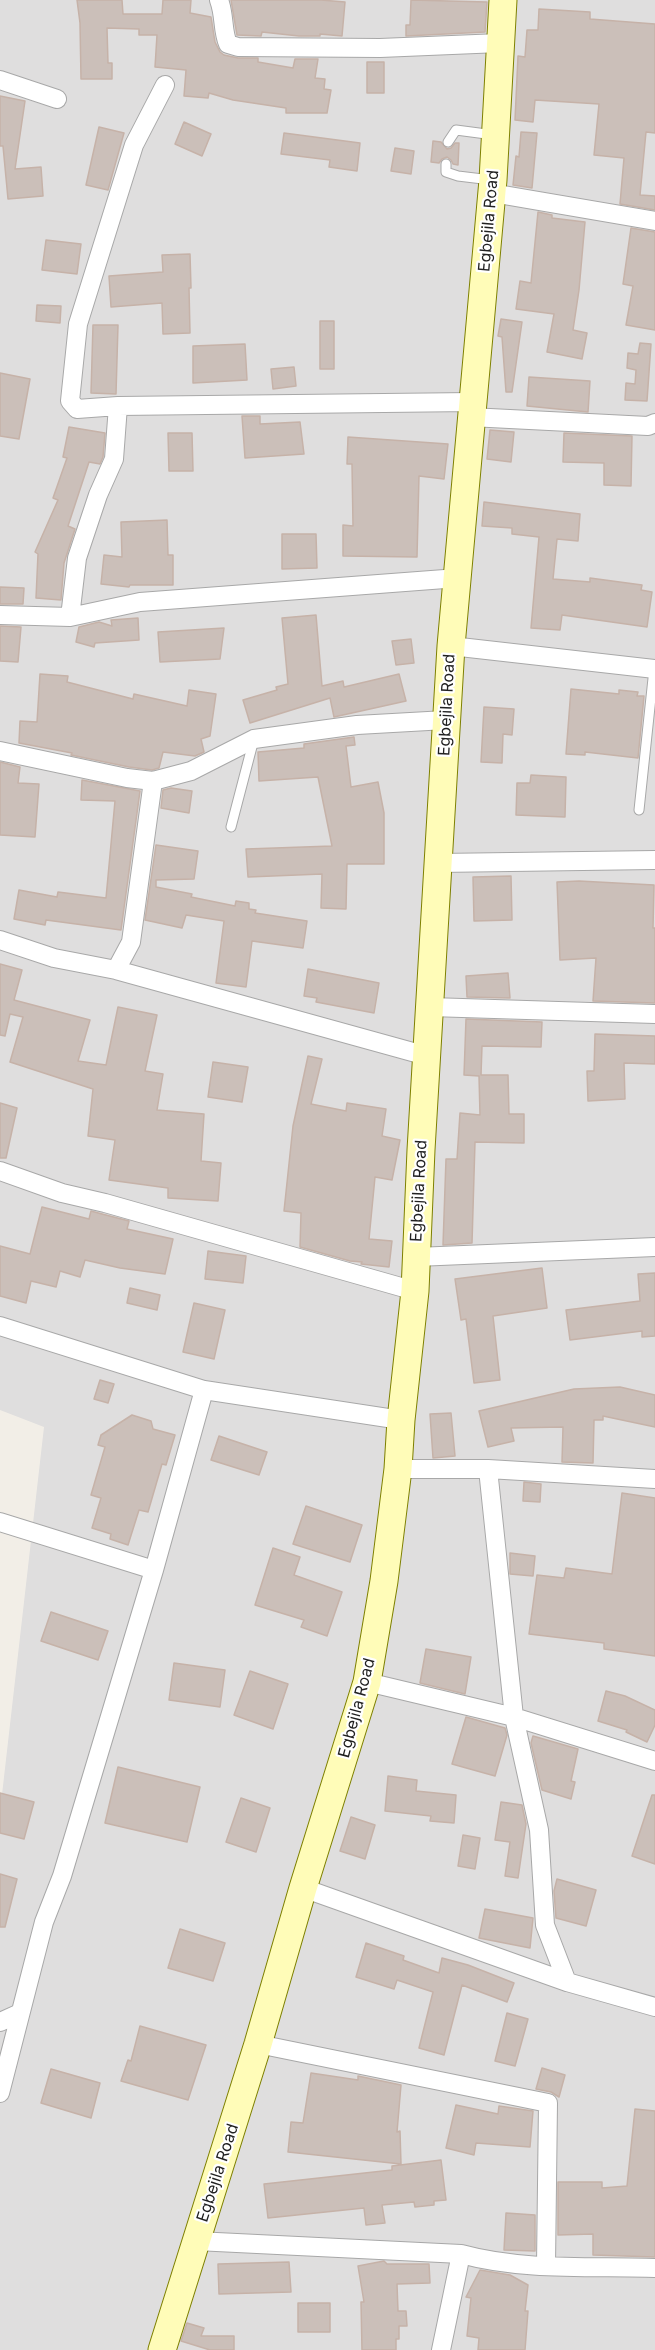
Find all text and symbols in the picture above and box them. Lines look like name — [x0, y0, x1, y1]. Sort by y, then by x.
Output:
street label: Egbejila Road — [475, 169, 503, 273]
street label: Egbejila Road — [435, 653, 459, 757]
street label: Egbejila Road — [407, 1139, 431, 1243]
street label: Egbejila Road — [334, 1656, 380, 1760]
street label: Egbejila Road — [193, 2121, 243, 2225]

